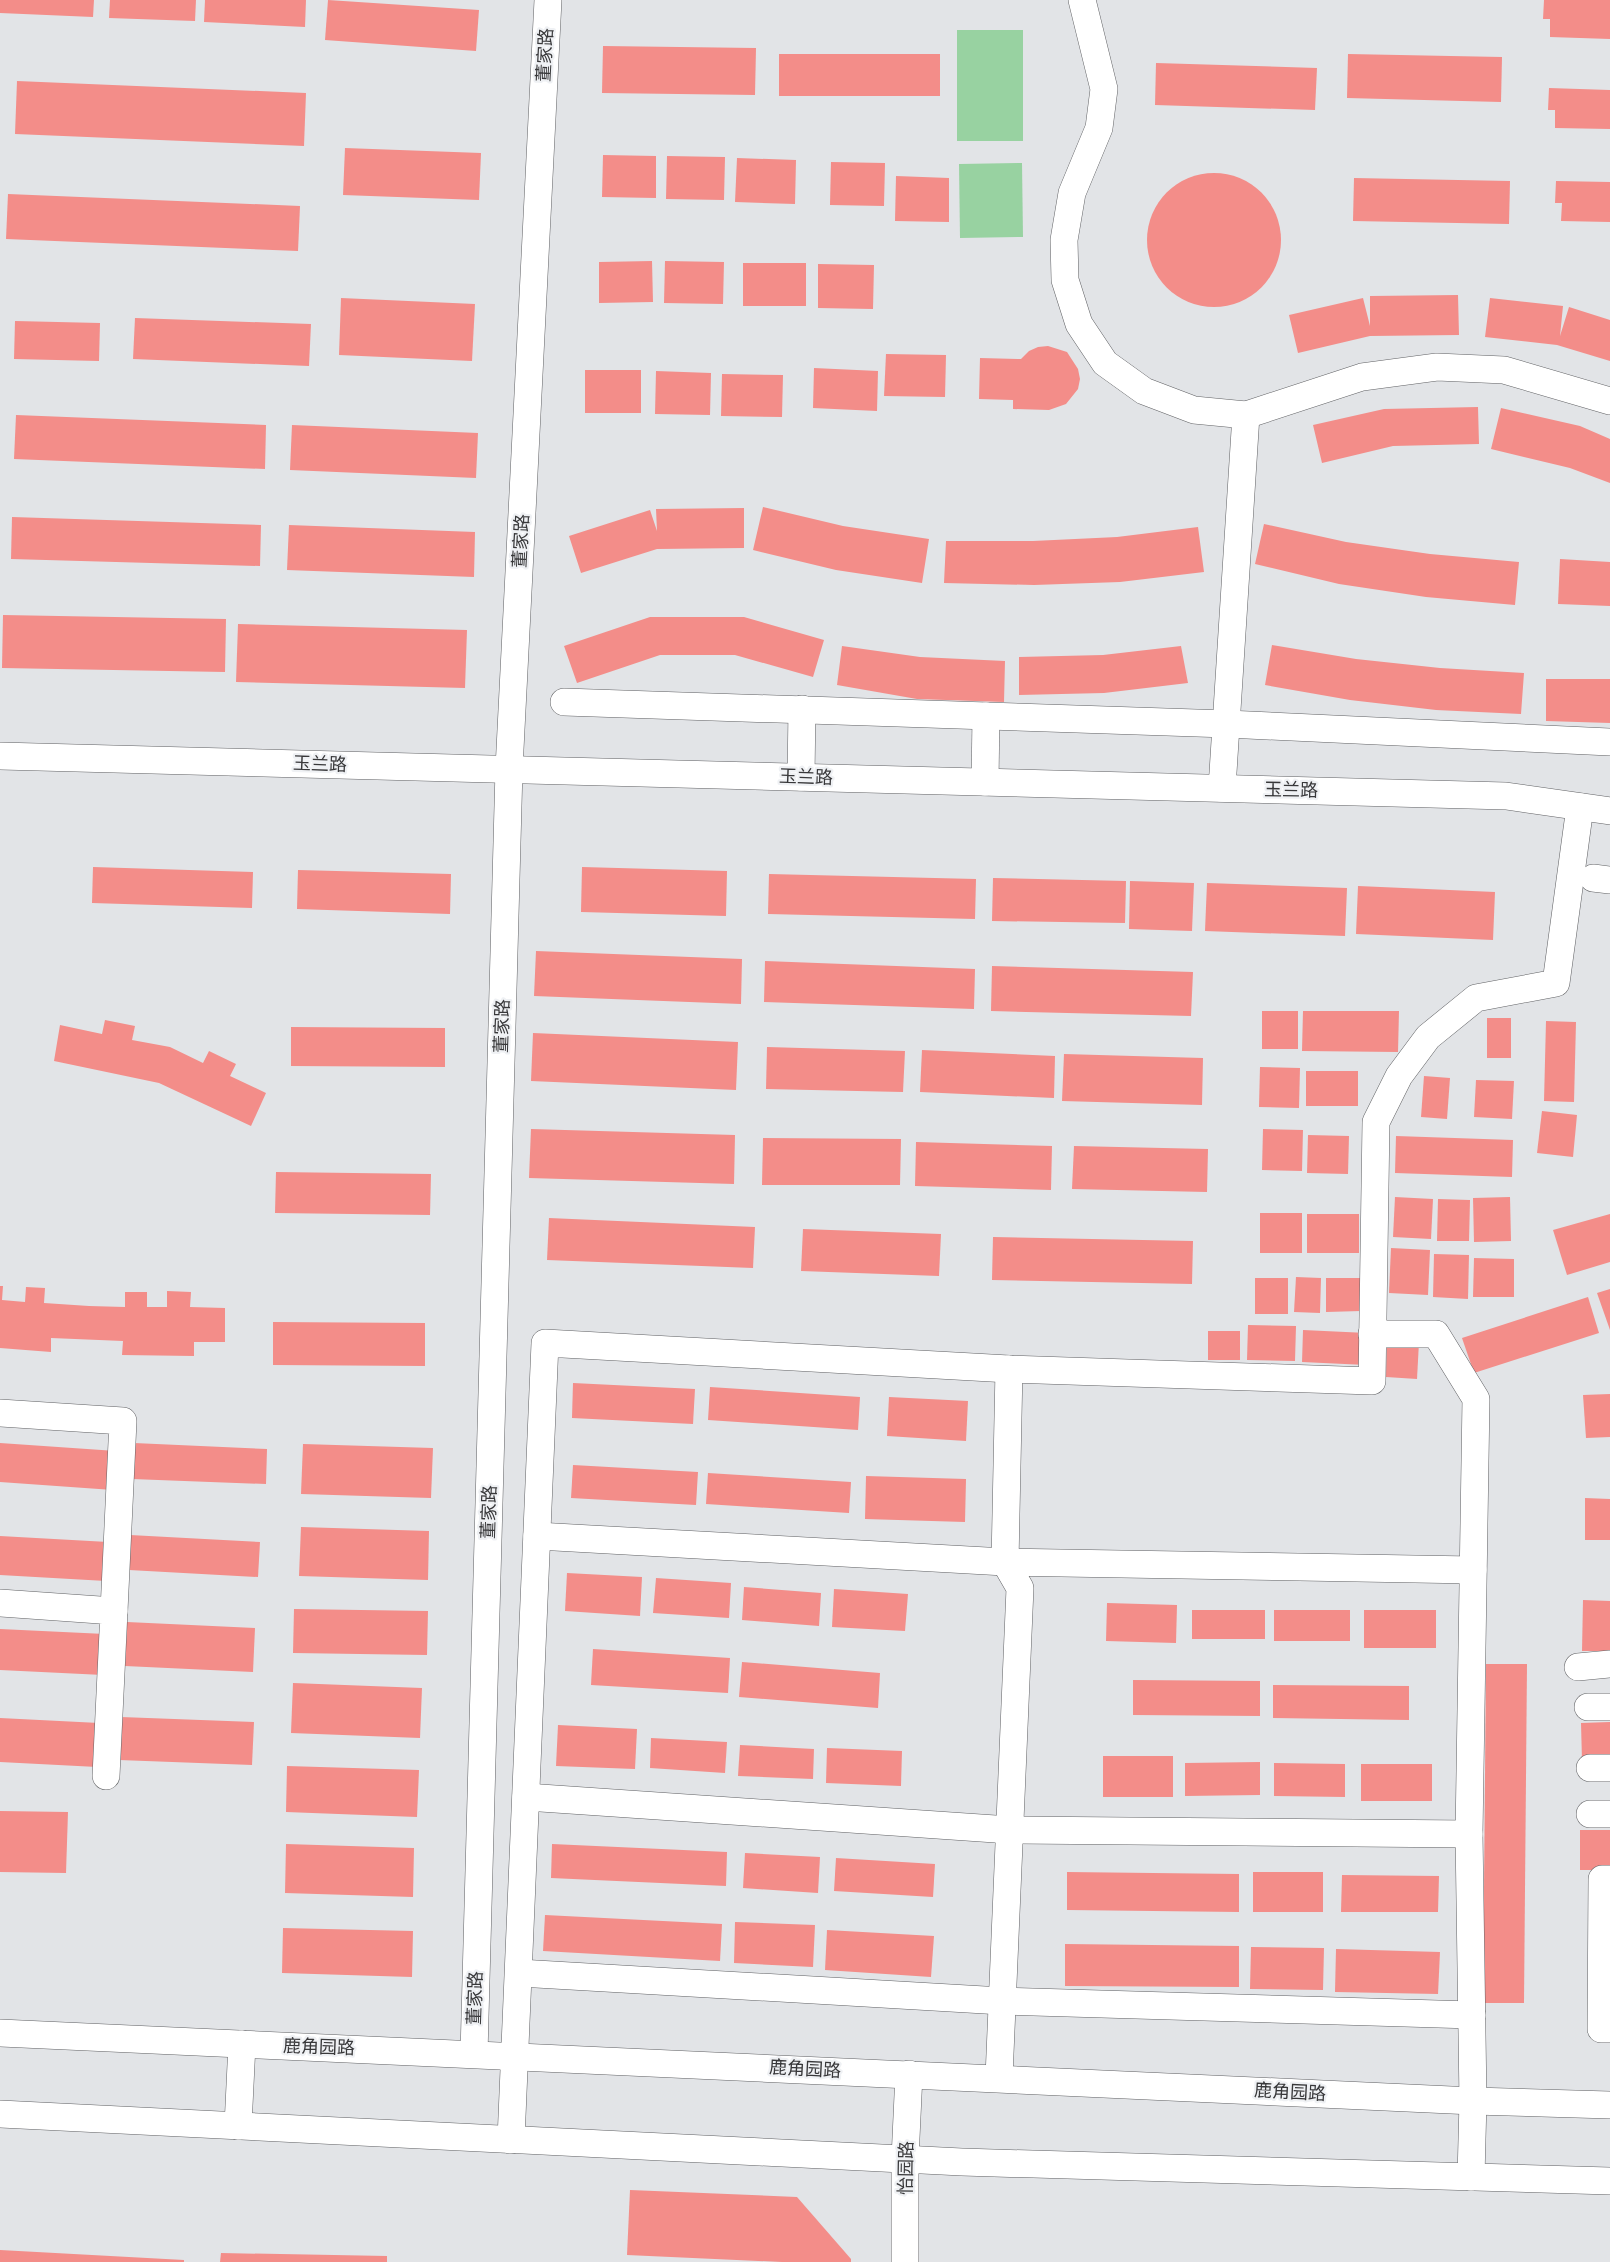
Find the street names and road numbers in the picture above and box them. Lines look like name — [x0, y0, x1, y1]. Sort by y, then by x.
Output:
street label: 董家路 — [533, 27, 556, 82]
street label: 董家路 — [509, 513, 532, 568]
street label: 玉兰路 — [293, 752, 347, 775]
street label: 玉兰路 — [779, 765, 833, 788]
street label: 玉兰路 — [1264, 779, 1318, 800]
street label: 董家路 — [490, 999, 513, 1053]
street label: 董家路 — [477, 1485, 500, 1539]
street label: 董家路 — [463, 1971, 486, 2025]
street label: 鹿角园路 — [283, 2035, 355, 2058]
street label: 鹿角园路 — [769, 2056, 842, 2081]
street label: 鹿角园路 — [1254, 2079, 1327, 2104]
street label: 怡园路 — [895, 2141, 916, 2195]

